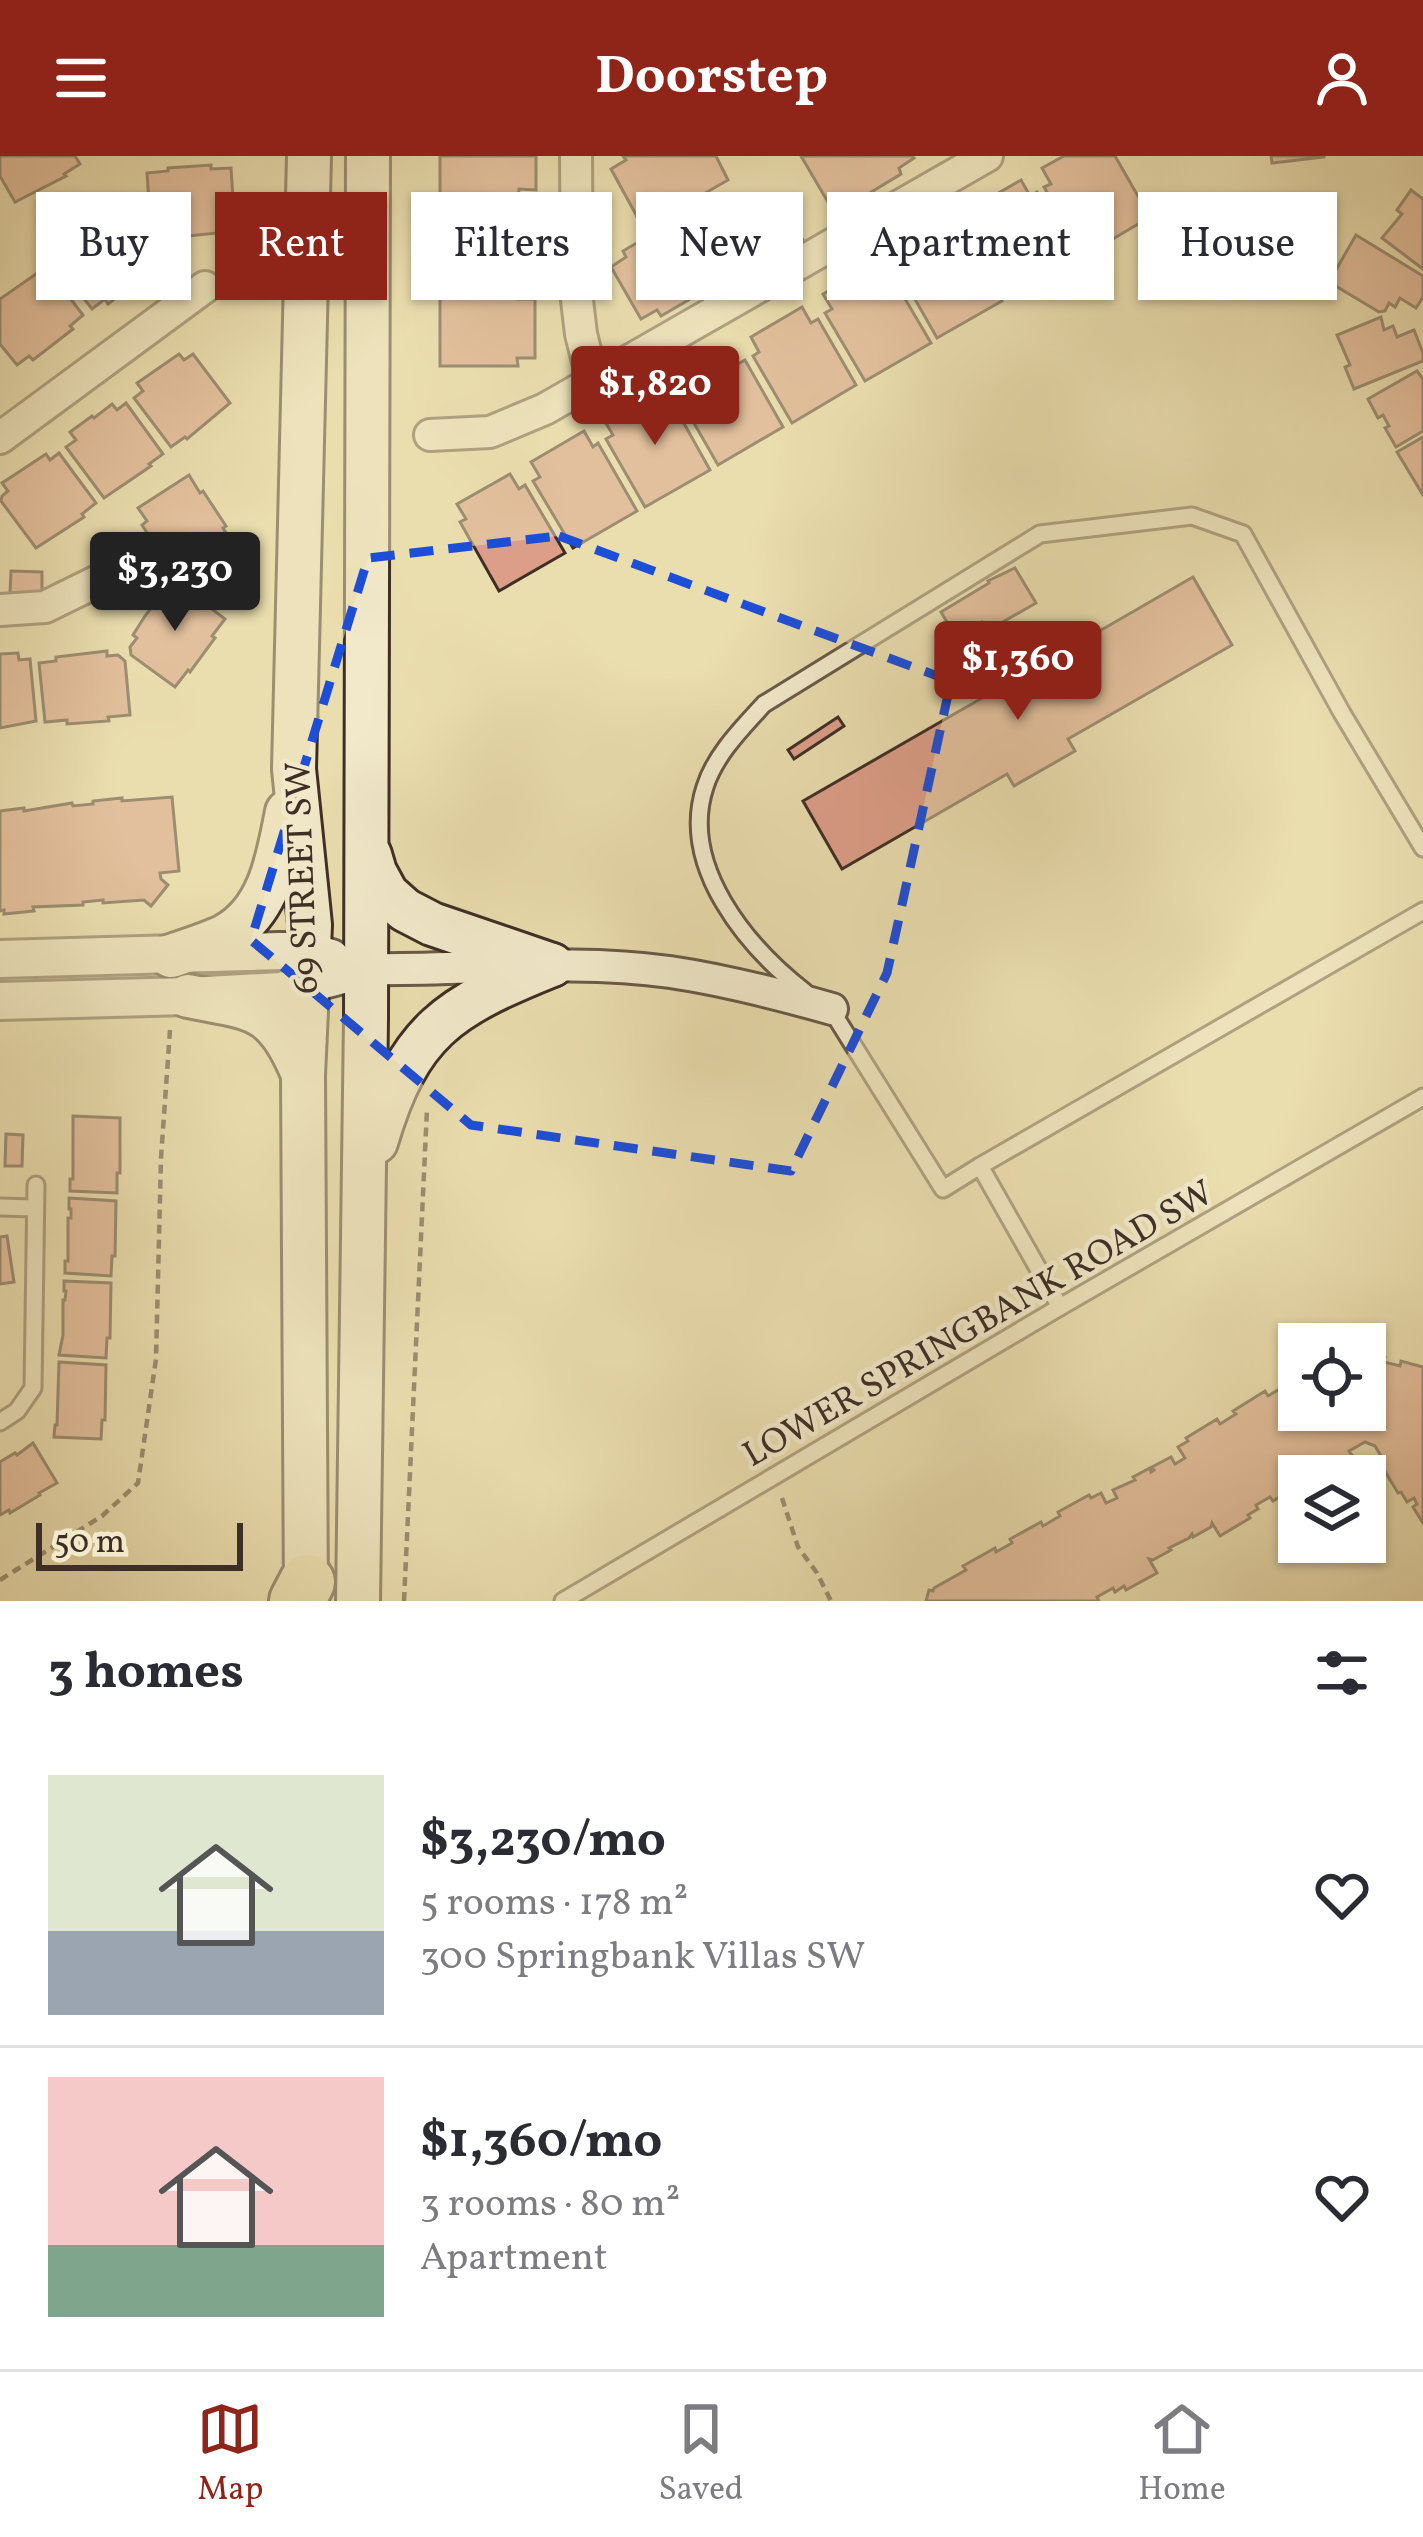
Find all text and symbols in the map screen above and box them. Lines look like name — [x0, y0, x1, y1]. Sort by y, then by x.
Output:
text: Doorstep — [595, 41, 828, 116]
icon: menu — [48, 45, 114, 111]
icon: person — [1309, 45, 1375, 111]
chip: Buy — [36, 192, 191, 300]
chip: Rent — [215, 192, 387, 300]
chip: Filters — [411, 192, 612, 300]
chip: New — [636, 192, 803, 300]
chip: Apartment — [827, 192, 1114, 300]
chip: House — [1138, 192, 1337, 300]
pin: $1,820 — [557, 346, 753, 448]
text: $1,820 — [598, 358, 712, 412]
pin: $3,230 — [77, 532, 273, 634]
text: $3,230 — [117, 544, 233, 598]
pin: $1,360 — [920, 621, 1116, 723]
text: $1,360 — [961, 633, 1075, 687]
street label: 69 STREET SW — [275, 761, 333, 995]
street label: LOWER SPRINGBANK ROAD SW — [734, 1170, 1224, 1481]
map controls — [1278, 1323, 1386, 1563]
button: locate — [1278, 1323, 1386, 1431]
button: layers — [1278, 1455, 1386, 1563]
scale bar — [36, 1517, 243, 1570]
text: 50 m — [54, 1521, 125, 1567]
text: 3 homes — [48, 1638, 244, 1709]
icon: filters — [1309, 1640, 1375, 1706]
text: $3,230/mo — [420, 1806, 666, 1877]
icon: home — [144, 1823, 288, 1967]
icon: heart — [1309, 1862, 1375, 1928]
text: 5 rooms · 178 m² — [420, 1877, 688, 1931]
text: 300 Springbank Villas SW — [420, 1931, 865, 1985]
text: $1,360/mo — [420, 2107, 662, 2178]
icon: home — [144, 2125, 288, 2269]
icon: heart — [1309, 2164, 1375, 2230]
text: 3 rooms · 80 m² — [420, 2178, 680, 2232]
text: Apartment — [420, 2232, 608, 2286]
tab: Map — [197, 2396, 264, 2514]
tab: Saved — [658, 2396, 743, 2514]
tab: Home — [1138, 2396, 1226, 2514]

